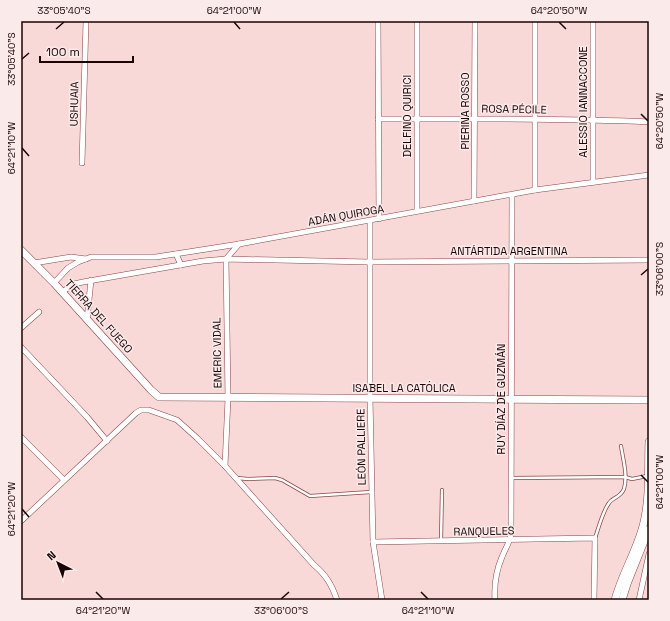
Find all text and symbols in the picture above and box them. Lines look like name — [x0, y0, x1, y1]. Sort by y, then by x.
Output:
text: 33°05'40"S — [37, 4, 91, 17]
text: 64°21'00"W — [207, 4, 262, 17]
text: 64°20'50"W — [531, 4, 588, 17]
text: 33°05'40"S — [5, 32, 18, 86]
scale bar — [40, 38, 133, 64]
text: 100 m — [46, 44, 80, 60]
street label: ALESSIO IANNACCONE — [576, 46, 590, 158]
street label: PIERINA ROSSO — [458, 72, 472, 150]
street label: DELFINO QUIRICI — [400, 75, 414, 157]
street label: USHUAIA — [67, 81, 81, 127]
text: 64°20'50"W — [653, 92, 666, 149]
street label: ROSA PÉCILE — [481, 101, 547, 117]
text: 64°21'10"W — [5, 122, 18, 174]
street label: ADÁN QUIROGA — [307, 201, 385, 229]
text: 33°06'00"S — [653, 242, 666, 296]
street label: ANTÁRTIDA ARGENTINA — [450, 244, 568, 258]
street label: TIERRA DEL FUEGO — [62, 276, 136, 356]
street label: EMERIC VIDAL — [209, 317, 225, 389]
street label: RUY DÍAZ DE GUZMÁN — [494, 344, 508, 454]
street label: ISABEL LA CATÓLICA — [352, 380, 456, 395]
street label: LEÓN PALLIERE — [352, 409, 369, 485]
text: 64°21'00"W — [653, 454, 666, 509]
text: 64°21'20"W — [5, 482, 18, 536]
street label: RANQUELES — [453, 523, 515, 539]
north arrow — [38, 543, 78, 583]
text: N — [44, 548, 59, 563]
text: 64°21'20"W — [76, 604, 130, 617]
text: 33°06'00"S — [254, 604, 308, 617]
text: 64°21'10"W — [402, 604, 454, 617]

